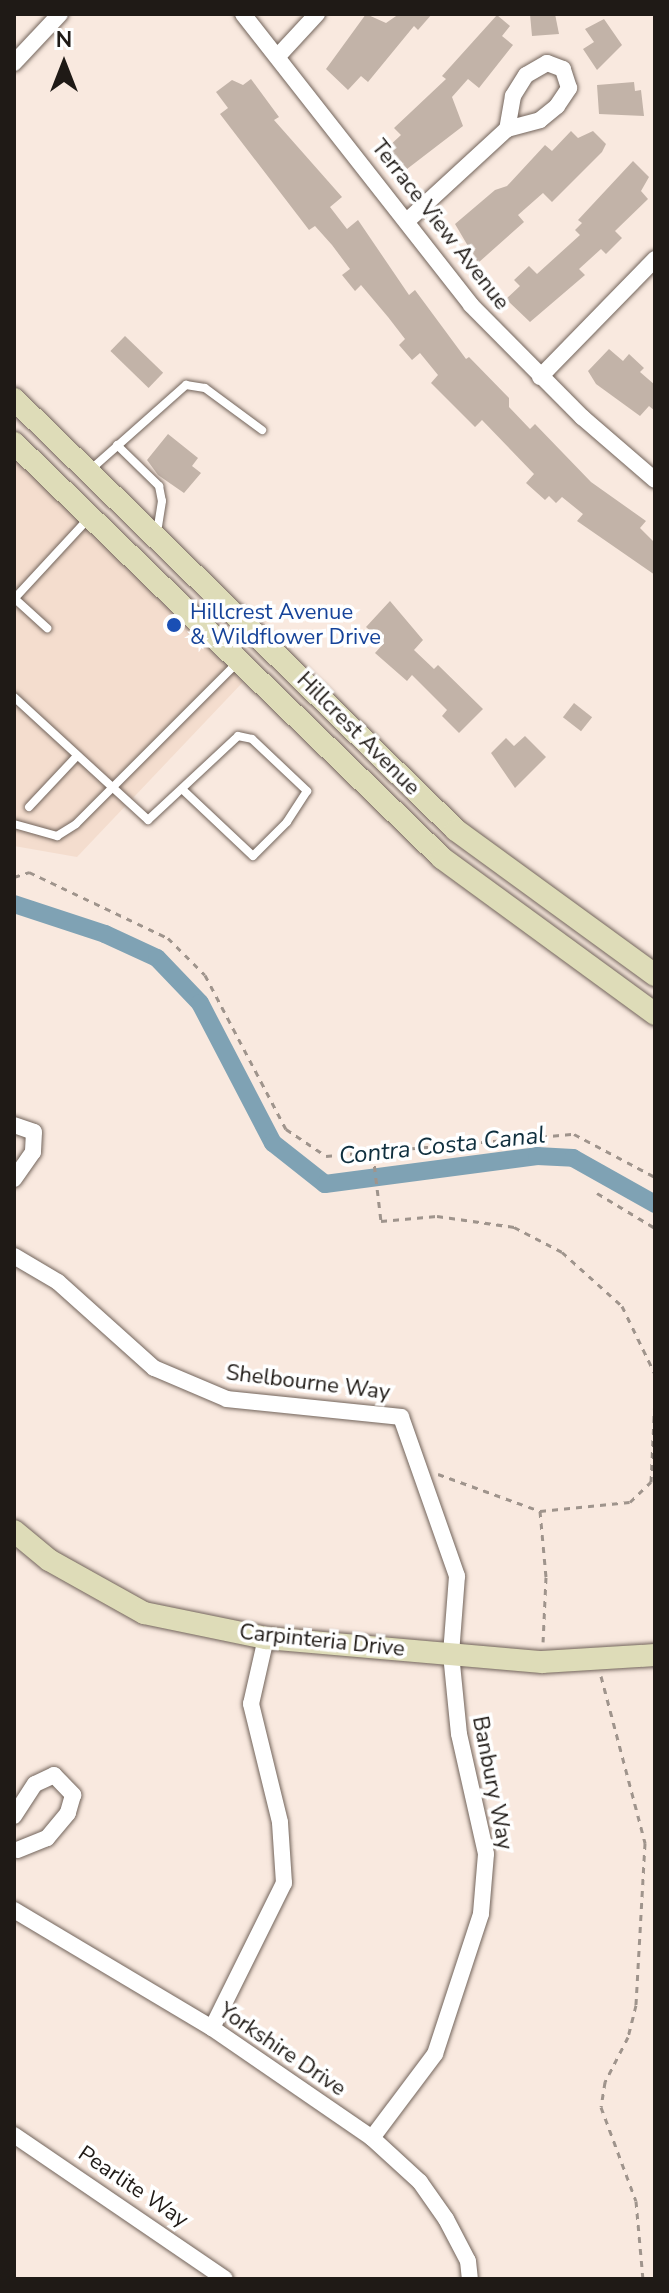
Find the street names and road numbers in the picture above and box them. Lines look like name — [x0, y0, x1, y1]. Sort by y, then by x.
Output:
street label: Terrace View Avenue — [365, 135, 515, 315]
street label: Hillcrest Avenue — [291, 667, 425, 801]
street label: Shelbourne Way — [224, 1360, 392, 1406]
street label: Carpinteria Drive — [238, 1619, 406, 1663]
street label: Banbury Way — [466, 1714, 518, 1852]
street label: Yorkshire Drive — [213, 1998, 351, 2102]
street label: Pearlite Way — [73, 2141, 193, 2233]

